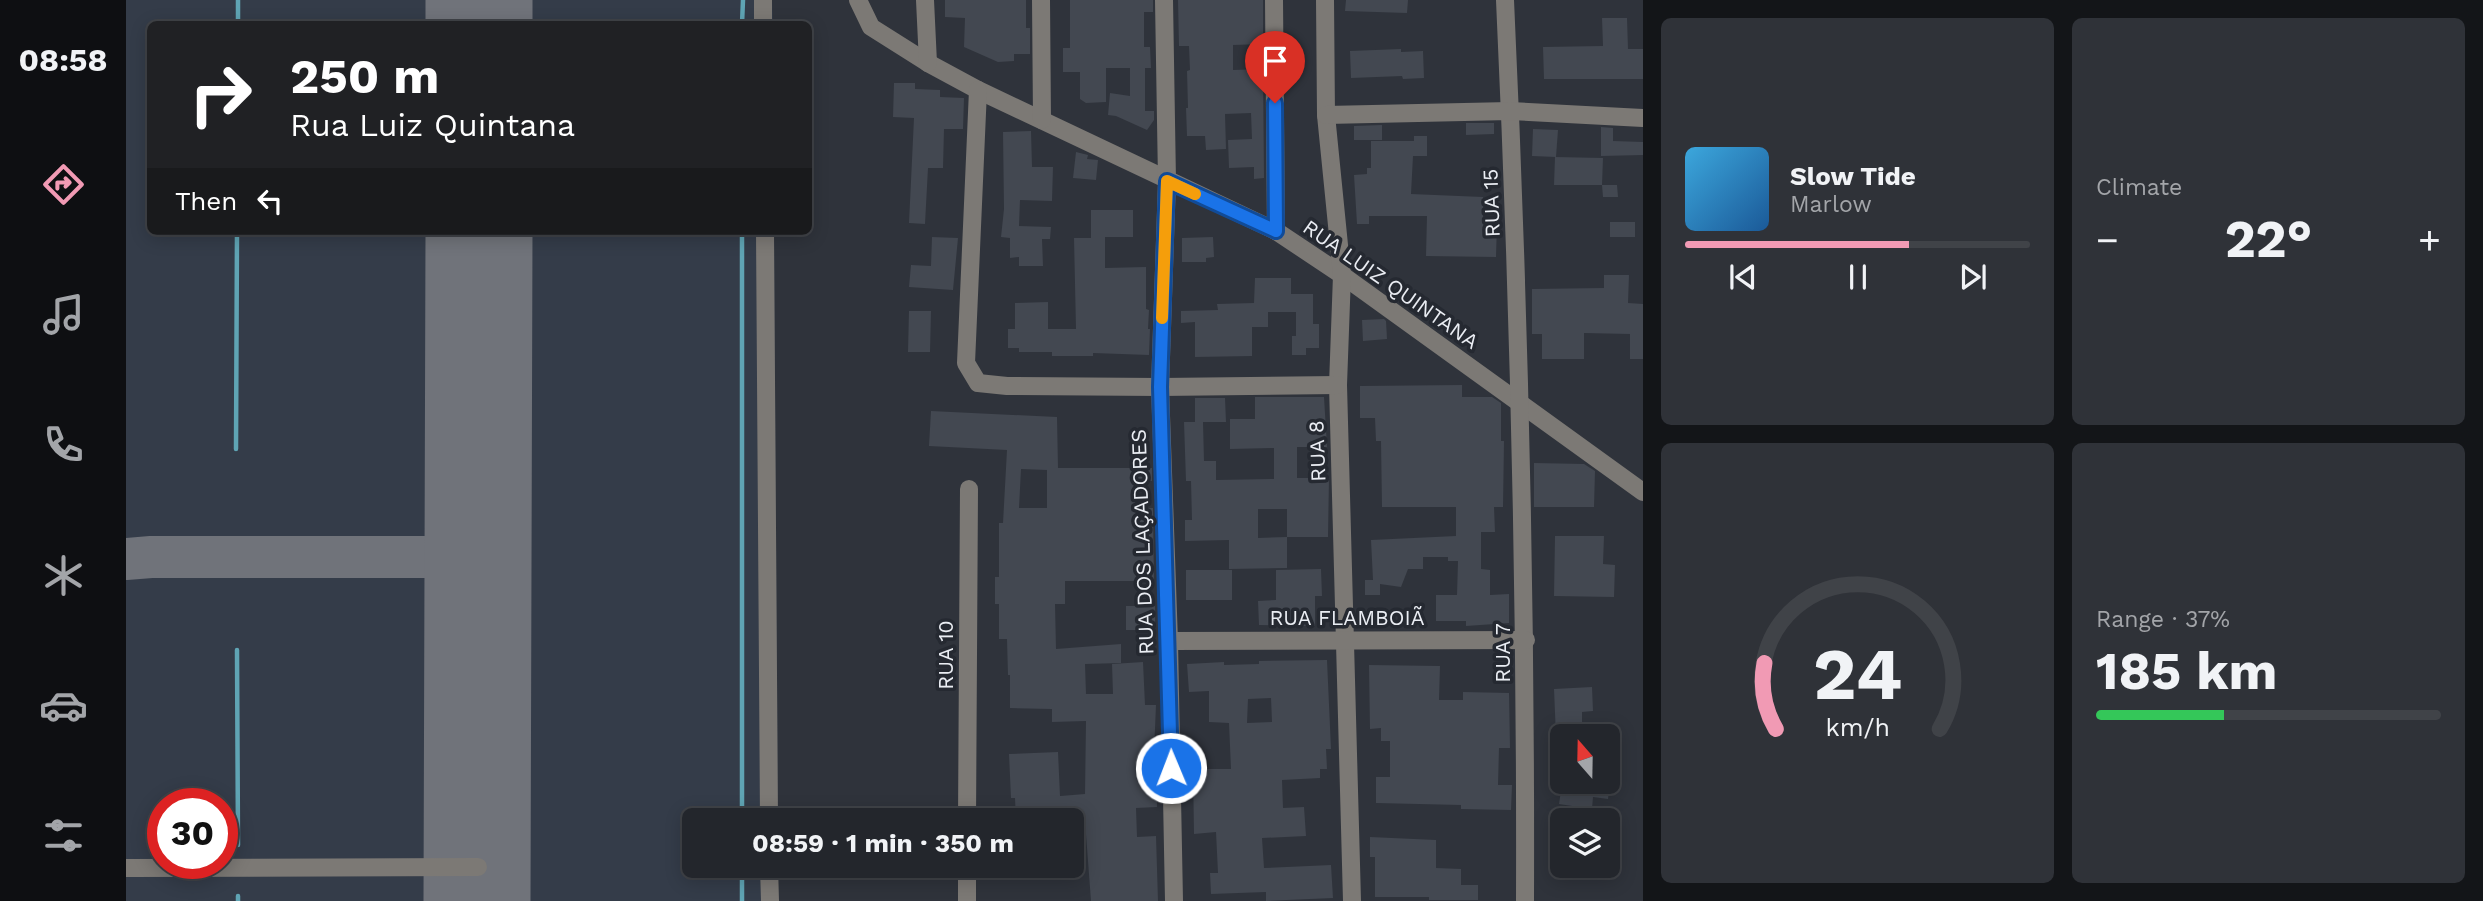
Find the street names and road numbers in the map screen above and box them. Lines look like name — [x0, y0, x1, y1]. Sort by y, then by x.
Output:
street label: RUA 15 — [1477, 168, 1505, 238]
street label: RUA LUIZ QUINTANA — [1298, 214, 1484, 354]
street label: RUA 8 — [1303, 420, 1331, 482]
street label: RUA DOS LAÇADORES — [1126, 429, 1158, 655]
street label: RUA FLAMBOIÃ — [1269, 605, 1425, 630]
street label: RUA 10 — [933, 620, 958, 690]
street label: RUA 7 — [1490, 623, 1515, 683]

